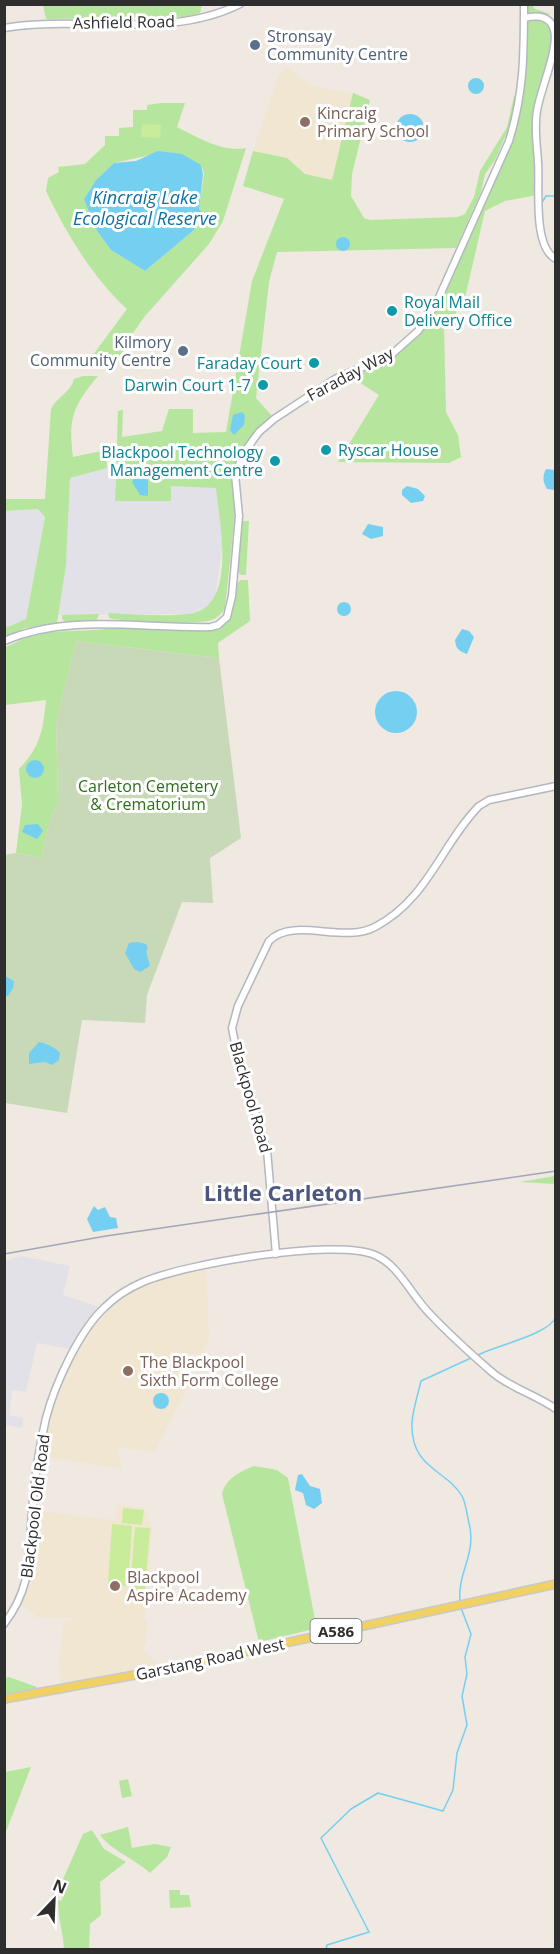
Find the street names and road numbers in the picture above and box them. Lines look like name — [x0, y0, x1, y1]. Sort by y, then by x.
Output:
street label: Ashfield Road — [73, 10, 175, 34]
street label: Faraday Way — [303, 341, 398, 406]
street label: Blackpool Road — [225, 1039, 277, 1155]
street label: Blackpool Old Road — [15, 1433, 55, 1579]
road number: A586 — [310, 1619, 362, 1643]
street label: Garstang Road West — [134, 1632, 287, 1685]

